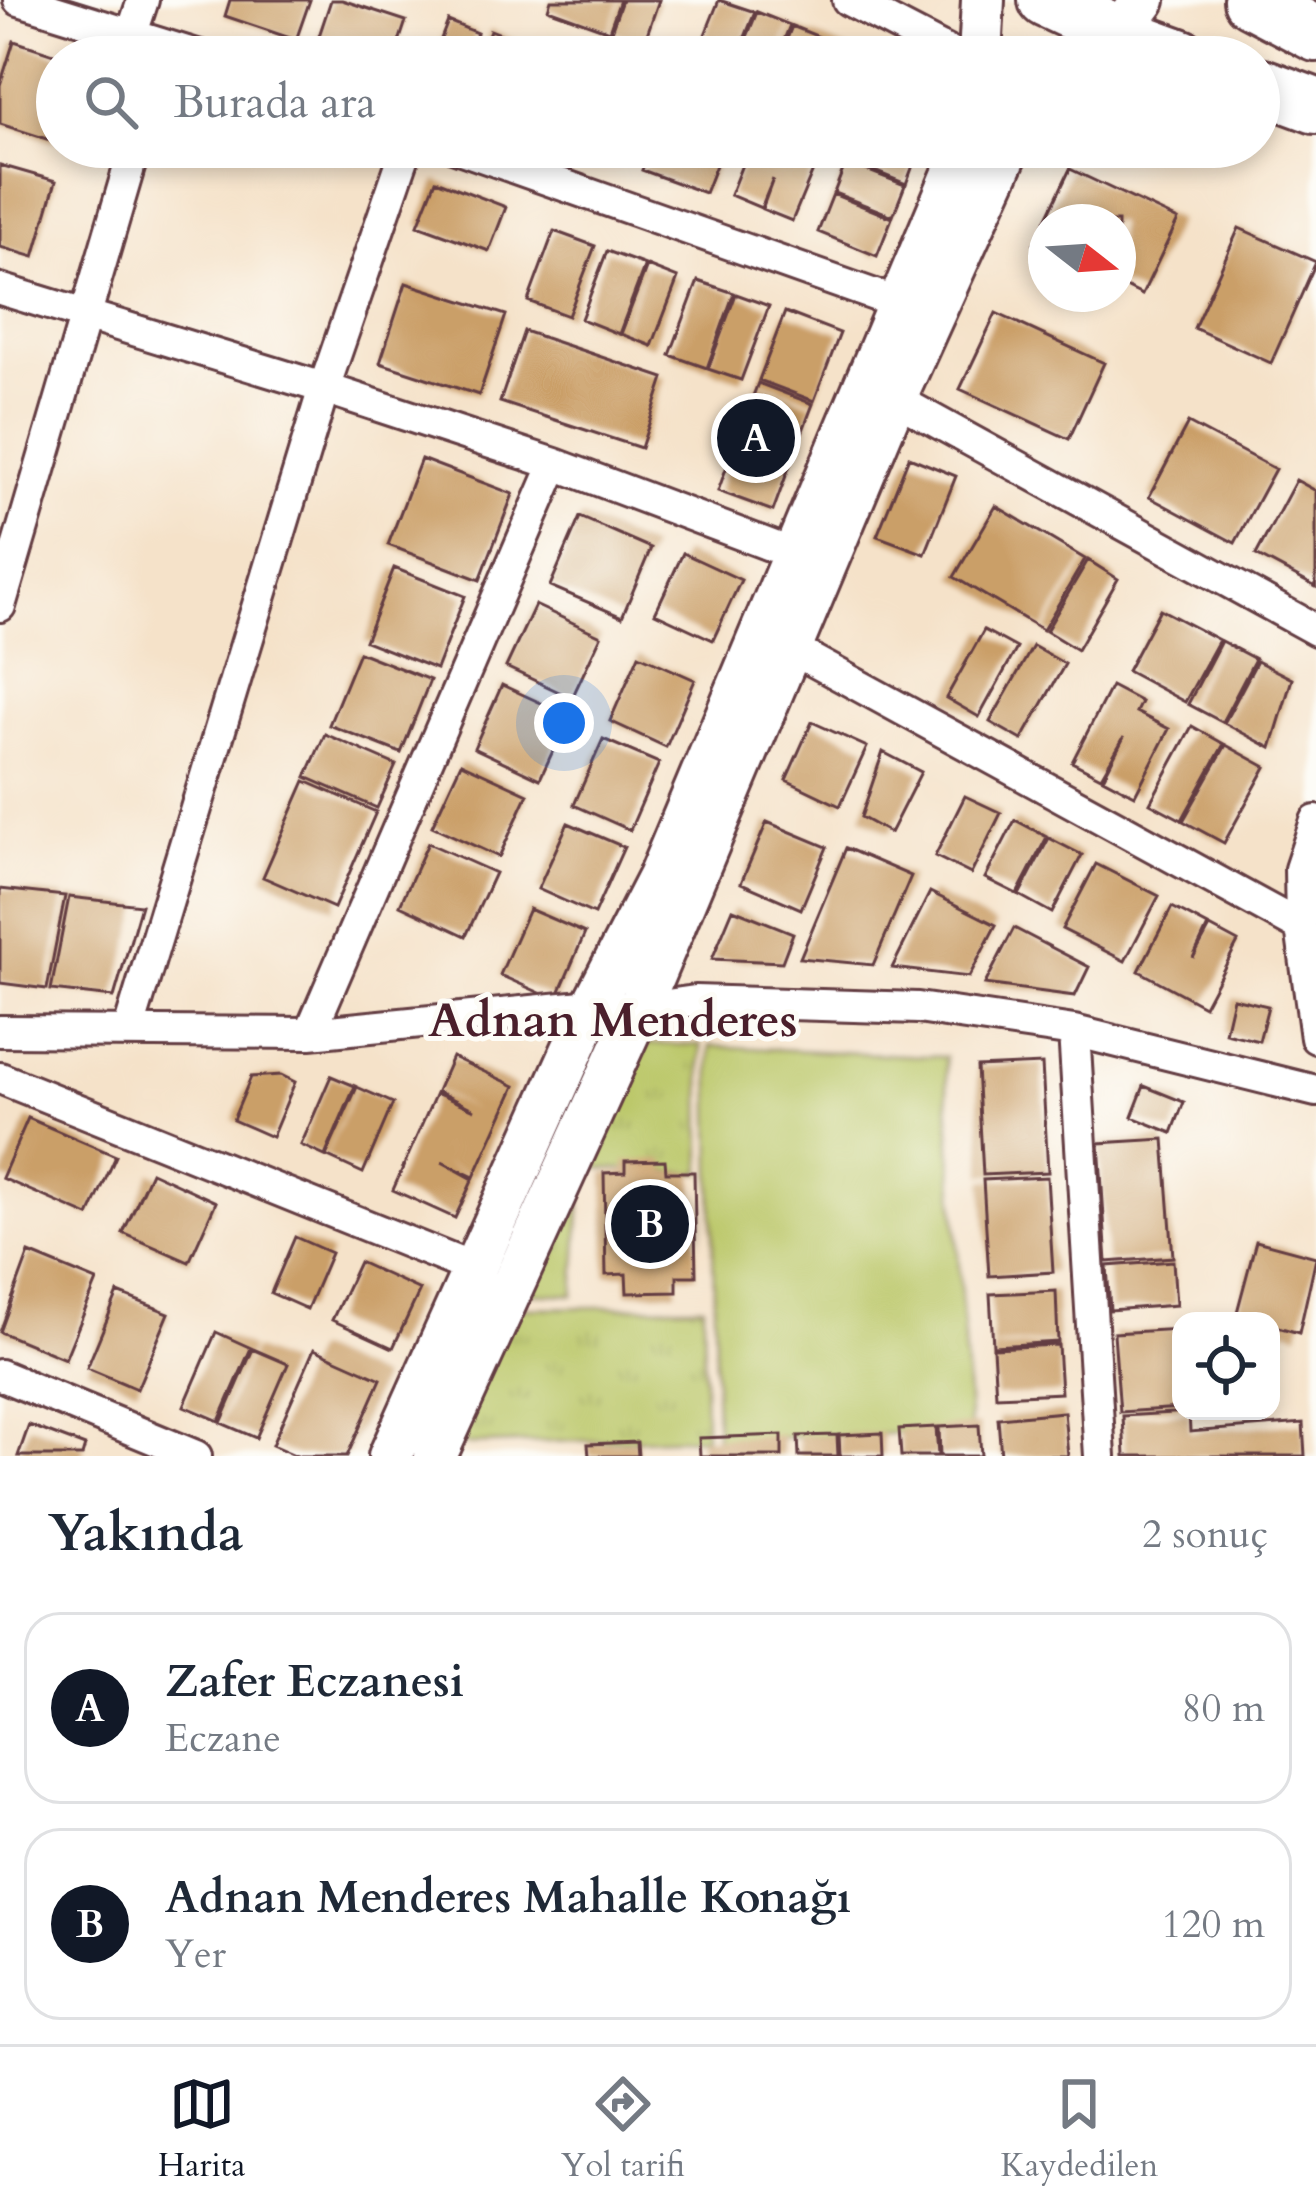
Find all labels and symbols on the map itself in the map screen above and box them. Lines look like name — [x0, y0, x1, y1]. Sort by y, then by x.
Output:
north arrow — [1028, 204, 1136, 312]
pin: A — [717, 393, 795, 483]
your location — [534, 693, 594, 753]
district label: Adnan Menderes — [428, 988, 798, 1053]
pin: B — [611, 1179, 689, 1269]

